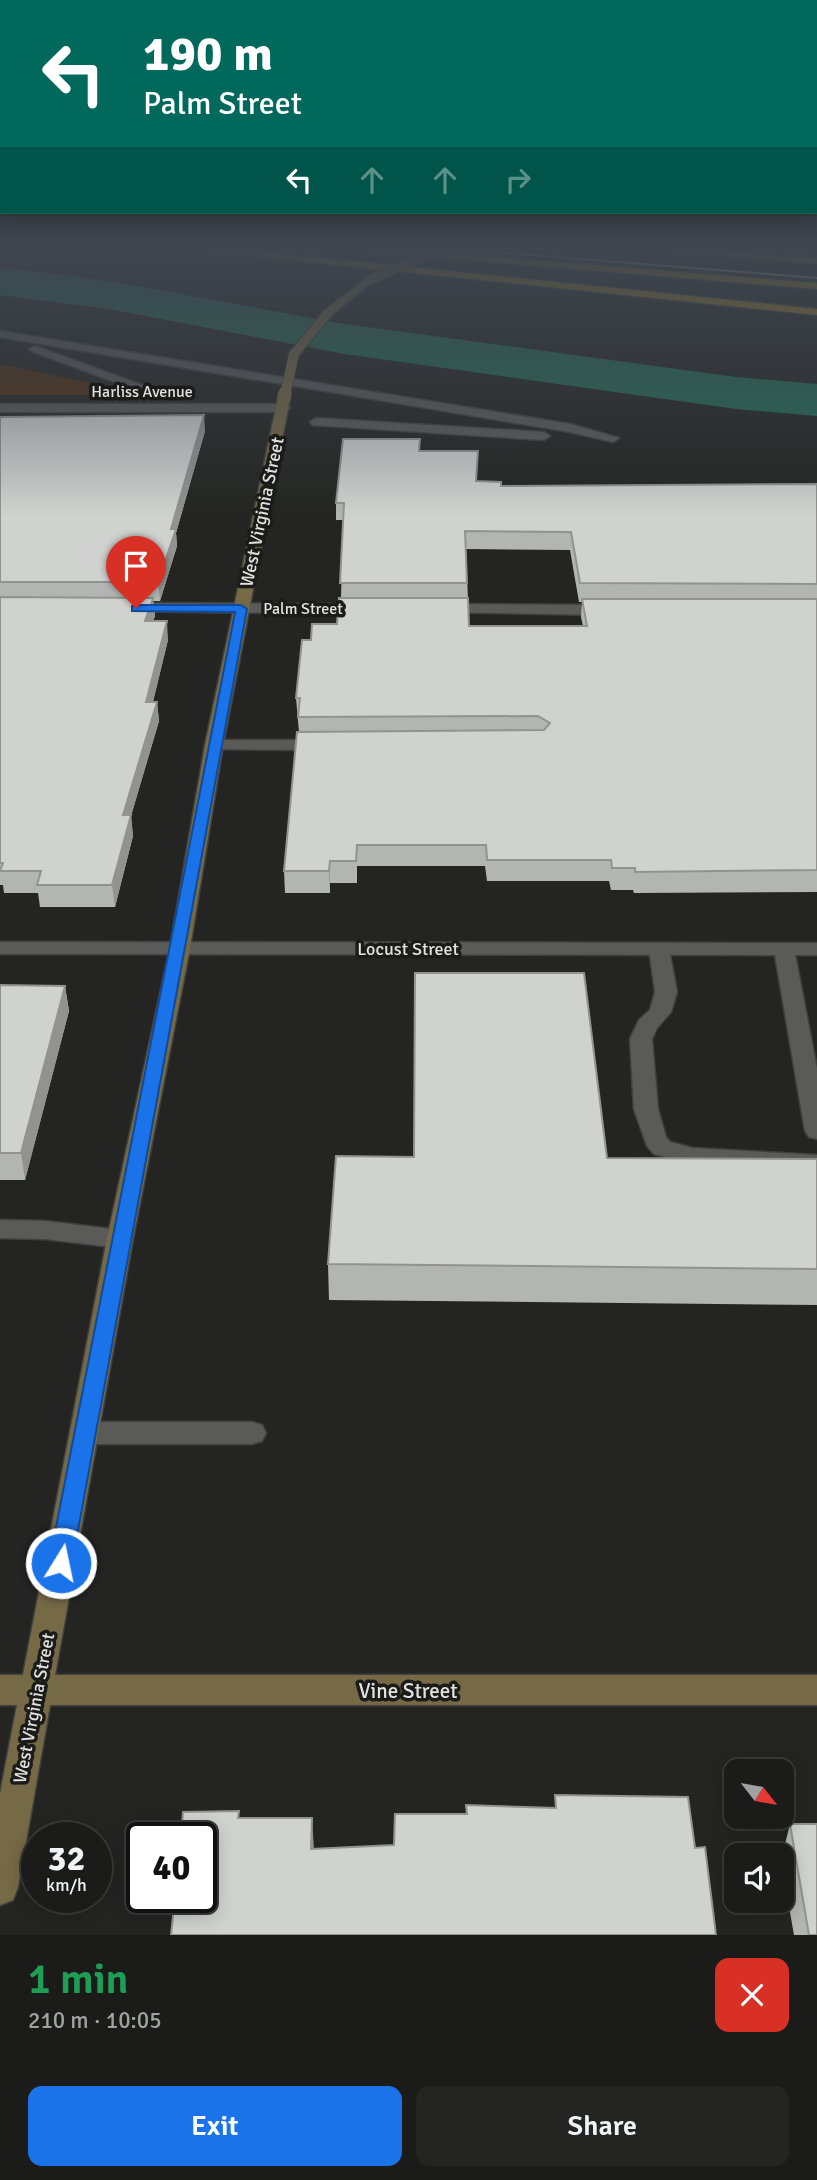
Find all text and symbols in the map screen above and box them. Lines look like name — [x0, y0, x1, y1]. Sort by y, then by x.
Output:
text: 190 m — [143, 24, 273, 84]
icon: left — [28, 28, 119, 119]
text: Palm Street — [143, 84, 302, 123]
icon: left — [280, 161, 318, 199]
icon: ahead — [353, 161, 391, 199]
icon: ahead — [426, 161, 464, 199]
icon: right — [499, 161, 537, 199]
street label: Harliss Avenue — [91, 382, 193, 402]
street label: West Virginia Street — [235, 435, 289, 589]
pin — [106, 536, 166, 608]
icon: arrive — [117, 547, 155, 585]
street label: Palm Street — [263, 599, 343, 619]
street label: Locust Street — [357, 938, 459, 960]
position arrow — [24, 1526, 98, 1600]
street label: West Virginia Street — [9, 1631, 59, 1785]
street label: Vine Street — [358, 1678, 458, 1704]
north arrow — [724, 1759, 794, 1829]
map controls — [724, 1759, 794, 1913]
speed limit sign: 40 — [126, 1822, 217, 1913]
text: 32 — [48, 1837, 85, 1880]
button: sound — [724, 1843, 794, 1913]
text: km/h — [46, 1874, 87, 1896]
text: 1 min — [28, 1954, 129, 2005]
button: close — [715, 1958, 789, 2032]
text: 210 m · 10:05 — [28, 2006, 162, 2035]
button: Exit — [28, 2086, 402, 2166]
button: Share — [416, 2086, 789, 2166]

